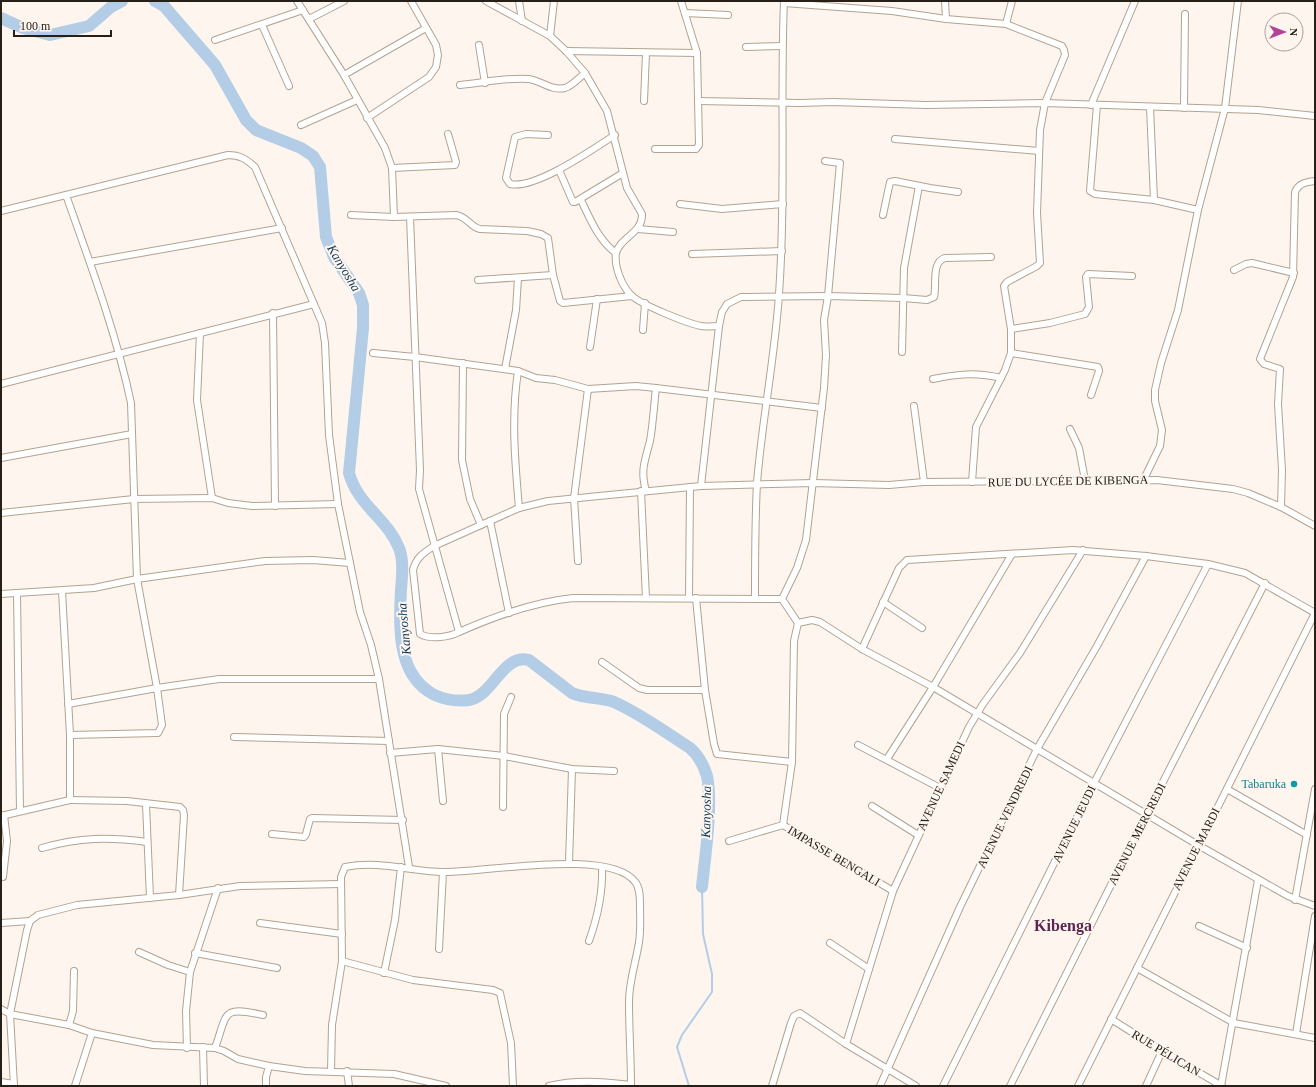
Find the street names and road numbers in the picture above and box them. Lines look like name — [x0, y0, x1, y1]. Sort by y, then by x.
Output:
street label: RUE DU LYCÉE DE KIBENGA — [987, 473, 1149, 489]
street label: AVENUE SAMEDI — [914, 739, 968, 833]
street label: AVENUE VENDREDI — [974, 764, 1036, 870]
street label: AVENUE MERCREDI — [1105, 781, 1169, 887]
street label: AVENUE JEUDI — [1049, 783, 1099, 865]
street label: AVENUE MARDI — [1169, 805, 1223, 893]
street label: IMPASSE BENGALI — [785, 823, 883, 889]
street label: RUE PÉLICAN — [1129, 1027, 1203, 1079]

